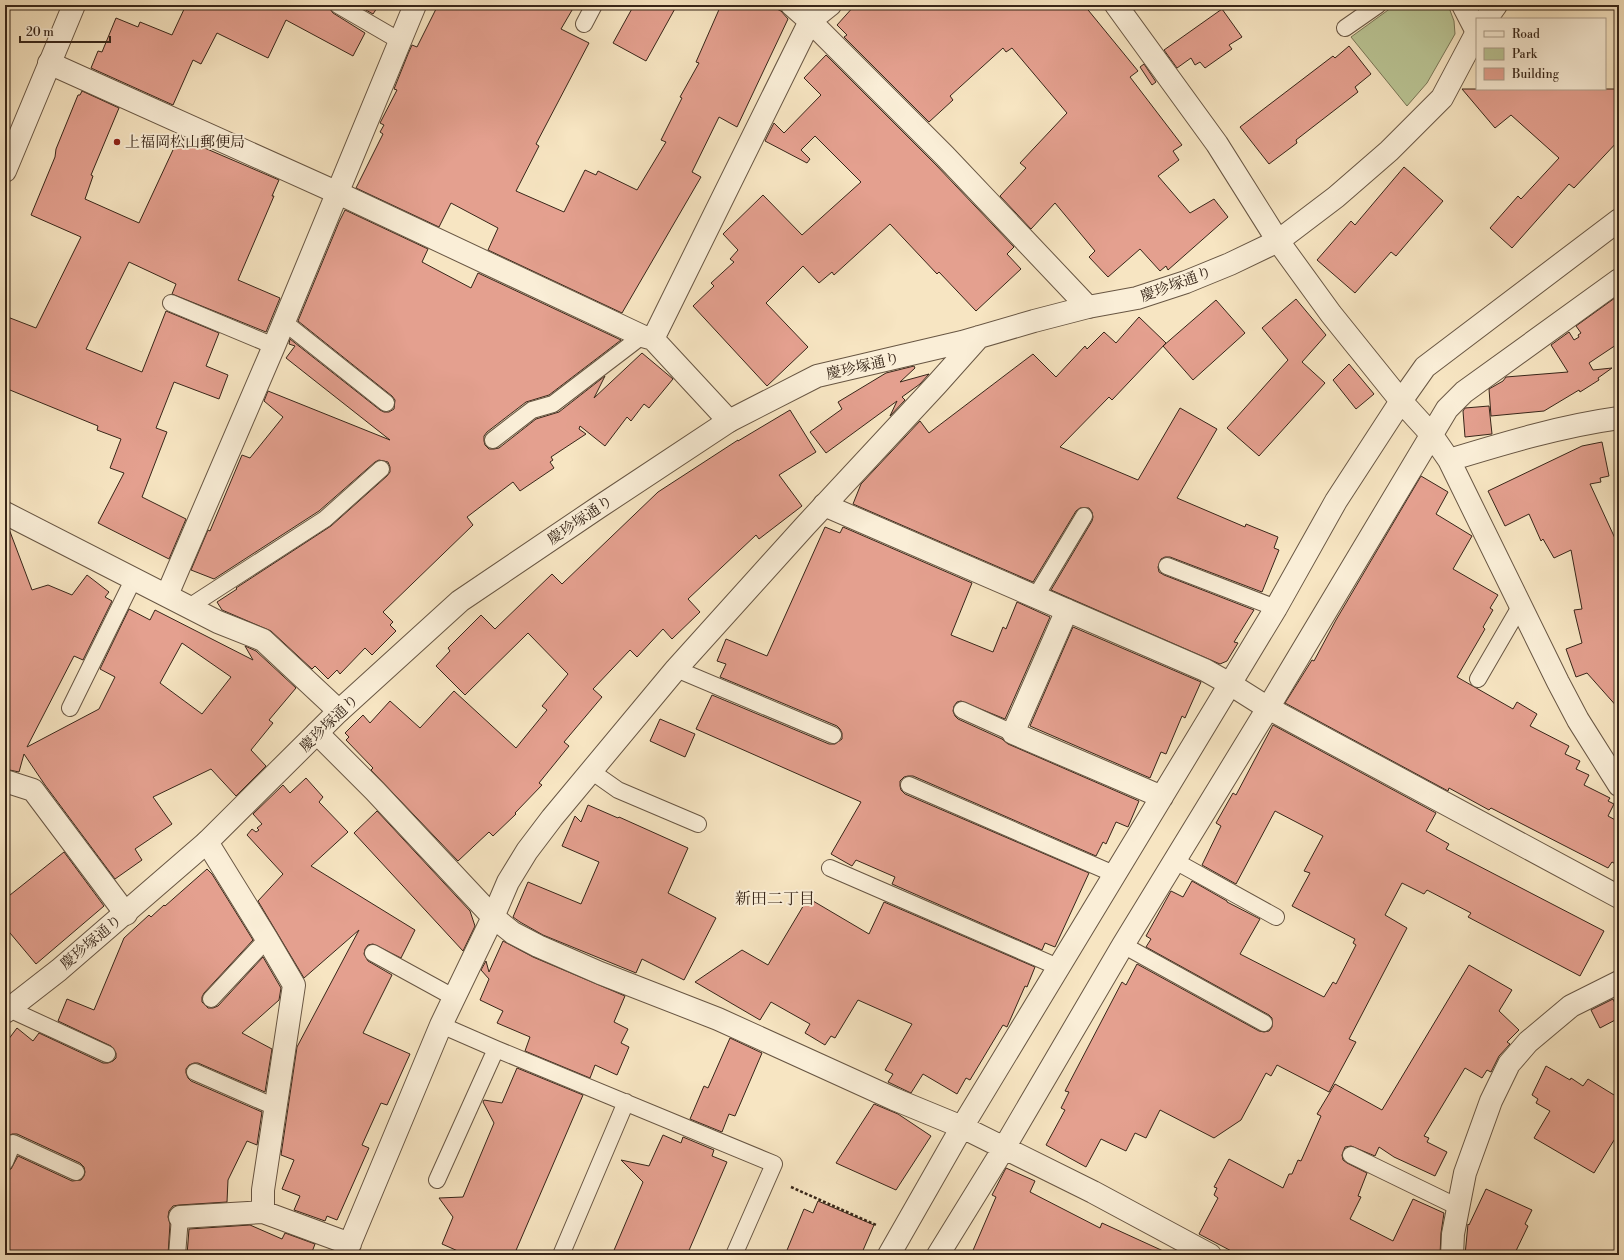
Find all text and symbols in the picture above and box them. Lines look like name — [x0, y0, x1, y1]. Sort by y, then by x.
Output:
scale bar — [20, 18, 110, 44]
legend — [1476, 18, 1606, 90]
text: 20 m — [26, 25, 54, 40]
text: Road — [1512, 27, 1540, 42]
text: Park — [1512, 47, 1538, 62]
text: Building — [1511, 67, 1560, 82]
place label: 上福岡松山郵便局 — [125, 133, 245, 152]
marker: 上福岡松山郵便局 — [112, 137, 122, 147]
street label: 慶珍塚通り — [1138, 263, 1215, 306]
street label: 慶珍塚通り — [824, 349, 902, 384]
street label: 慶珍塚通り — [544, 492, 617, 549]
street label: 慶珍塚通り — [296, 690, 363, 756]
district label: 新田二丁目 — [735, 889, 815, 909]
street label: 慶珍塚通り — [56, 911, 126, 974]

